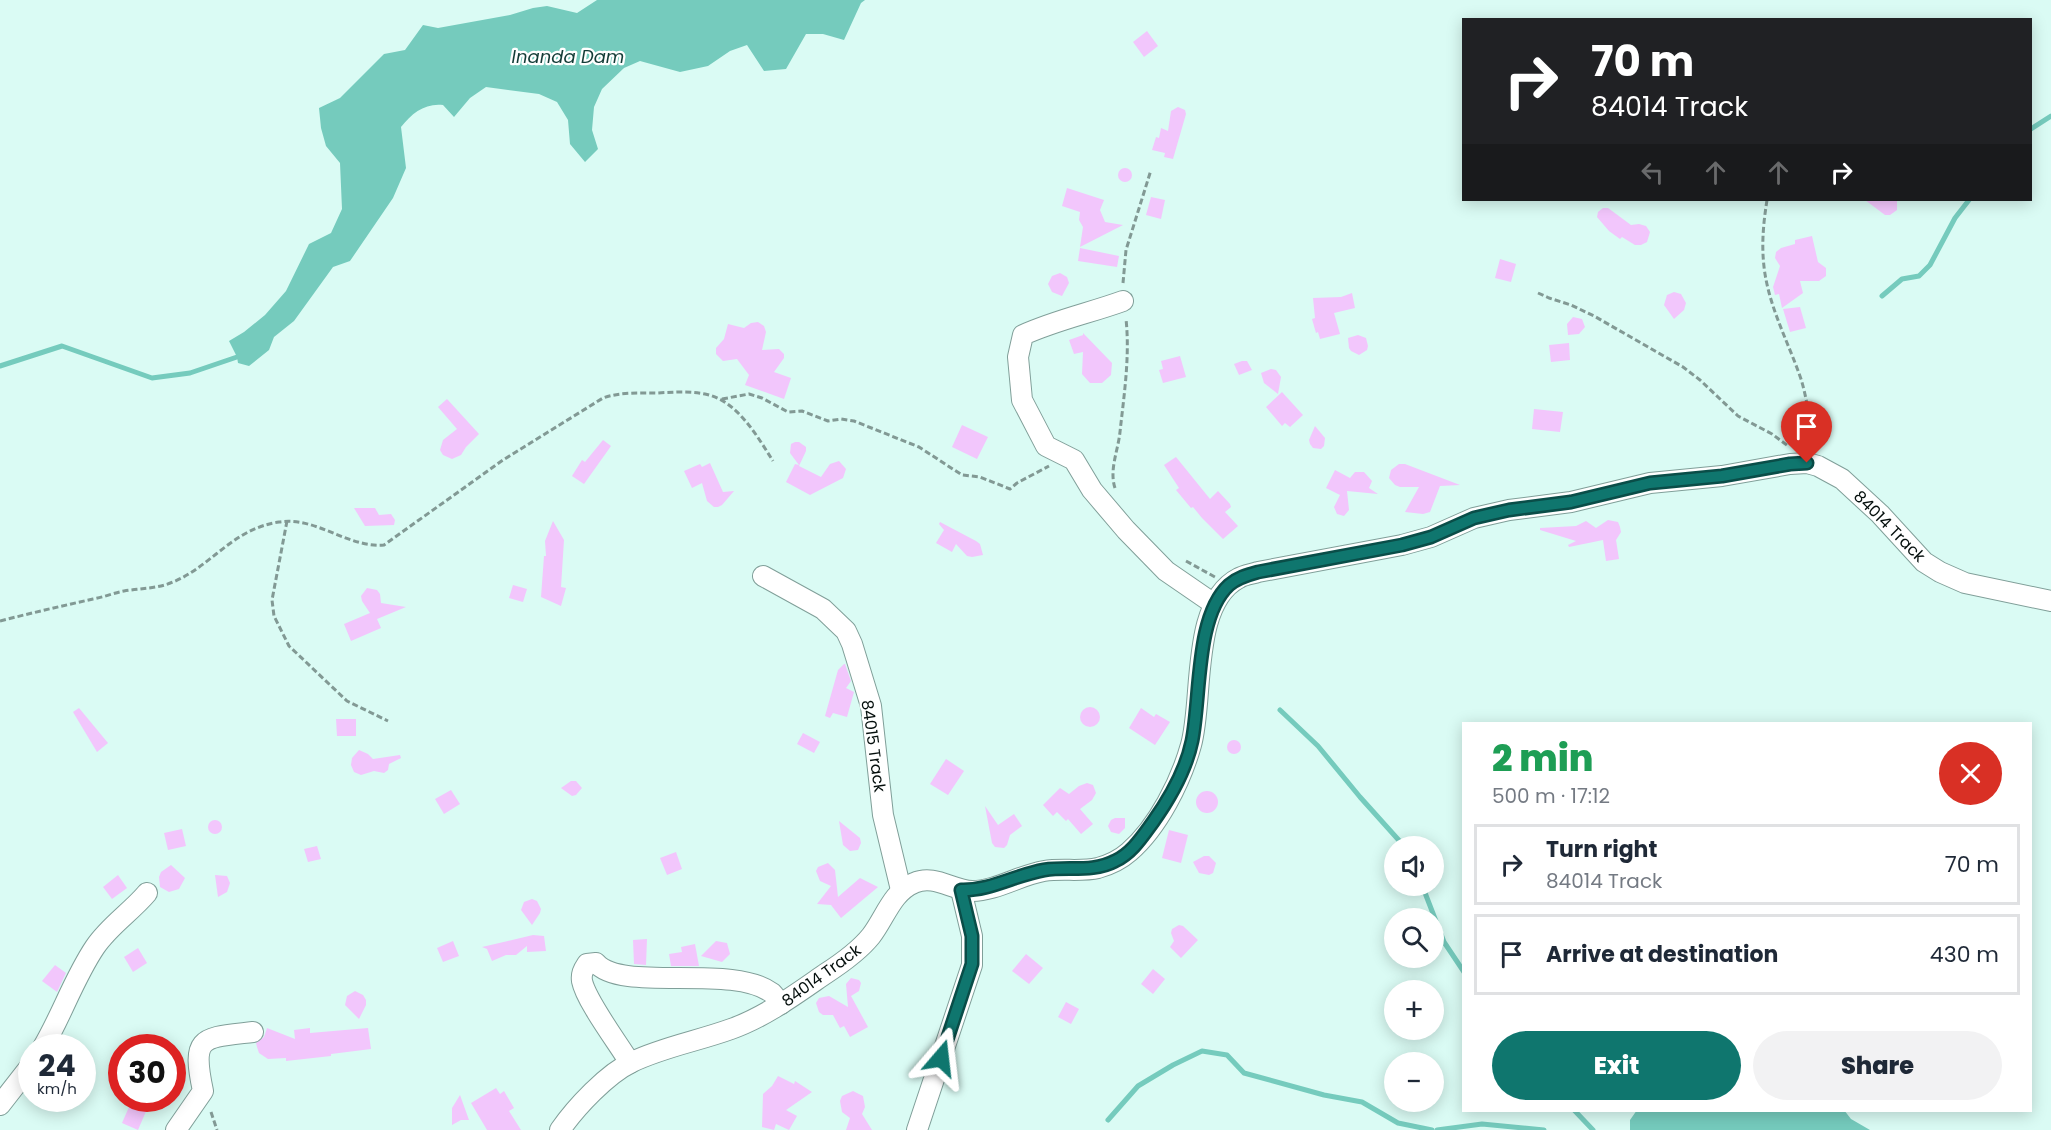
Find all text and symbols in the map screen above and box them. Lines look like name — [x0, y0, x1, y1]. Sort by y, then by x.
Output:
text: 70 m — [1591, 32, 1694, 91]
icon: right — [1492, 42, 1570, 120]
water label: Inanda Dam — [512, 44, 624, 69]
text: 84014 Track — [1591, 88, 1748, 125]
icon: left — [1636, 156, 1669, 189]
icon: ahead — [1699, 156, 1732, 189]
icon: ahead — [1762, 156, 1795, 189]
icon: right — [1825, 156, 1858, 189]
pin — [1781, 401, 1832, 463]
icon: arrive — [1790, 410, 1823, 443]
street label: 84014 Track — [1849, 485, 1931, 568]
street label: 84015 Track — [856, 698, 891, 794]
text: 2 min — [1492, 733, 1594, 784]
button: close — [1939, 742, 2002, 805]
text: 500 m · 17:12 — [1492, 782, 1610, 810]
text: Turn right — [1546, 834, 1657, 865]
map controls — [1384, 836, 1444, 1112]
button: sound — [1384, 836, 1444, 896]
icon: right — [1495, 848, 1528, 881]
text: 70 m — [1945, 849, 1999, 880]
text: 84014 Track — [1546, 867, 1662, 895]
button: search — [1384, 908, 1444, 968]
street label: 84014 Track — [777, 938, 866, 1012]
icon: arrive — [1495, 938, 1528, 971]
text: Arrive at destination — [1546, 939, 1778, 970]
text: 430 m — [1930, 939, 1999, 970]
button: + — [1384, 980, 1444, 1040]
position arrow — [909, 1026, 973, 1090]
button: Exit — [1492, 1031, 1741, 1100]
button: Share — [1753, 1031, 2002, 1100]
speed limit sign: 30 — [108, 1034, 186, 1112]
text: 24 — [38, 1044, 76, 1087]
button: − — [1384, 1052, 1444, 1112]
text: km/h — [37, 1078, 77, 1099]

